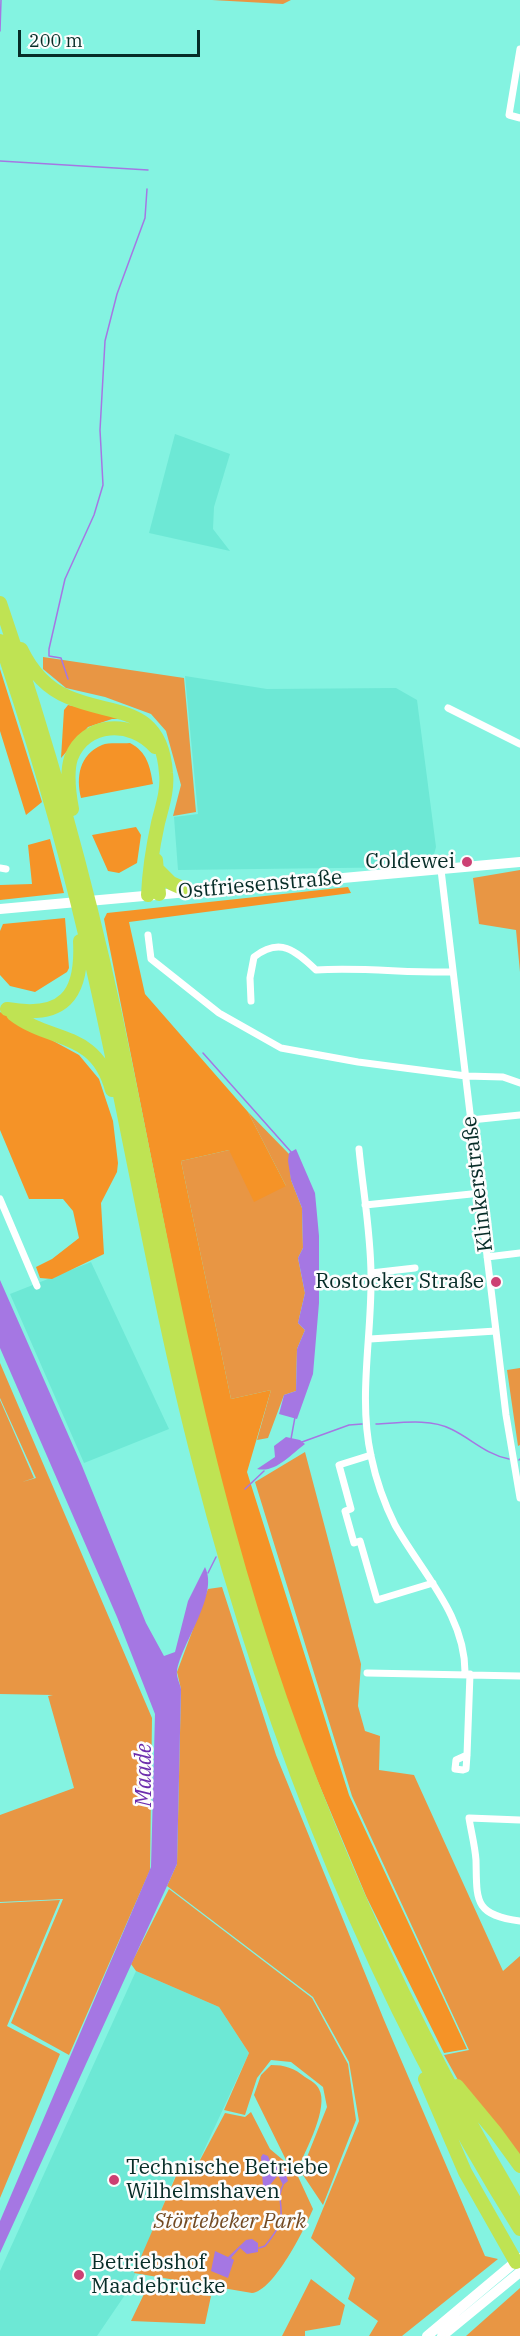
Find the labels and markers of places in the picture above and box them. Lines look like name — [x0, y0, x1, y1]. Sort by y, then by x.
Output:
place label: Coldewei — [365, 849, 455, 875]
marker: Coldewei — [460, 855, 474, 869]
place label: Rostocker Straße — [315, 1269, 484, 1295]
marker: Rostocker Straße — [489, 1275, 503, 1289]
place label: Technische Betriebe Wilhelmshaven — [126, 2155, 328, 2205]
marker: Technische Betriebe Wilhelmshaven — [107, 2173, 121, 2187]
place label: Betriebshof Maadebrücke — [91, 2250, 226, 2300]
marker: Betriebshof Maadebrücke — [72, 2268, 86, 2282]

